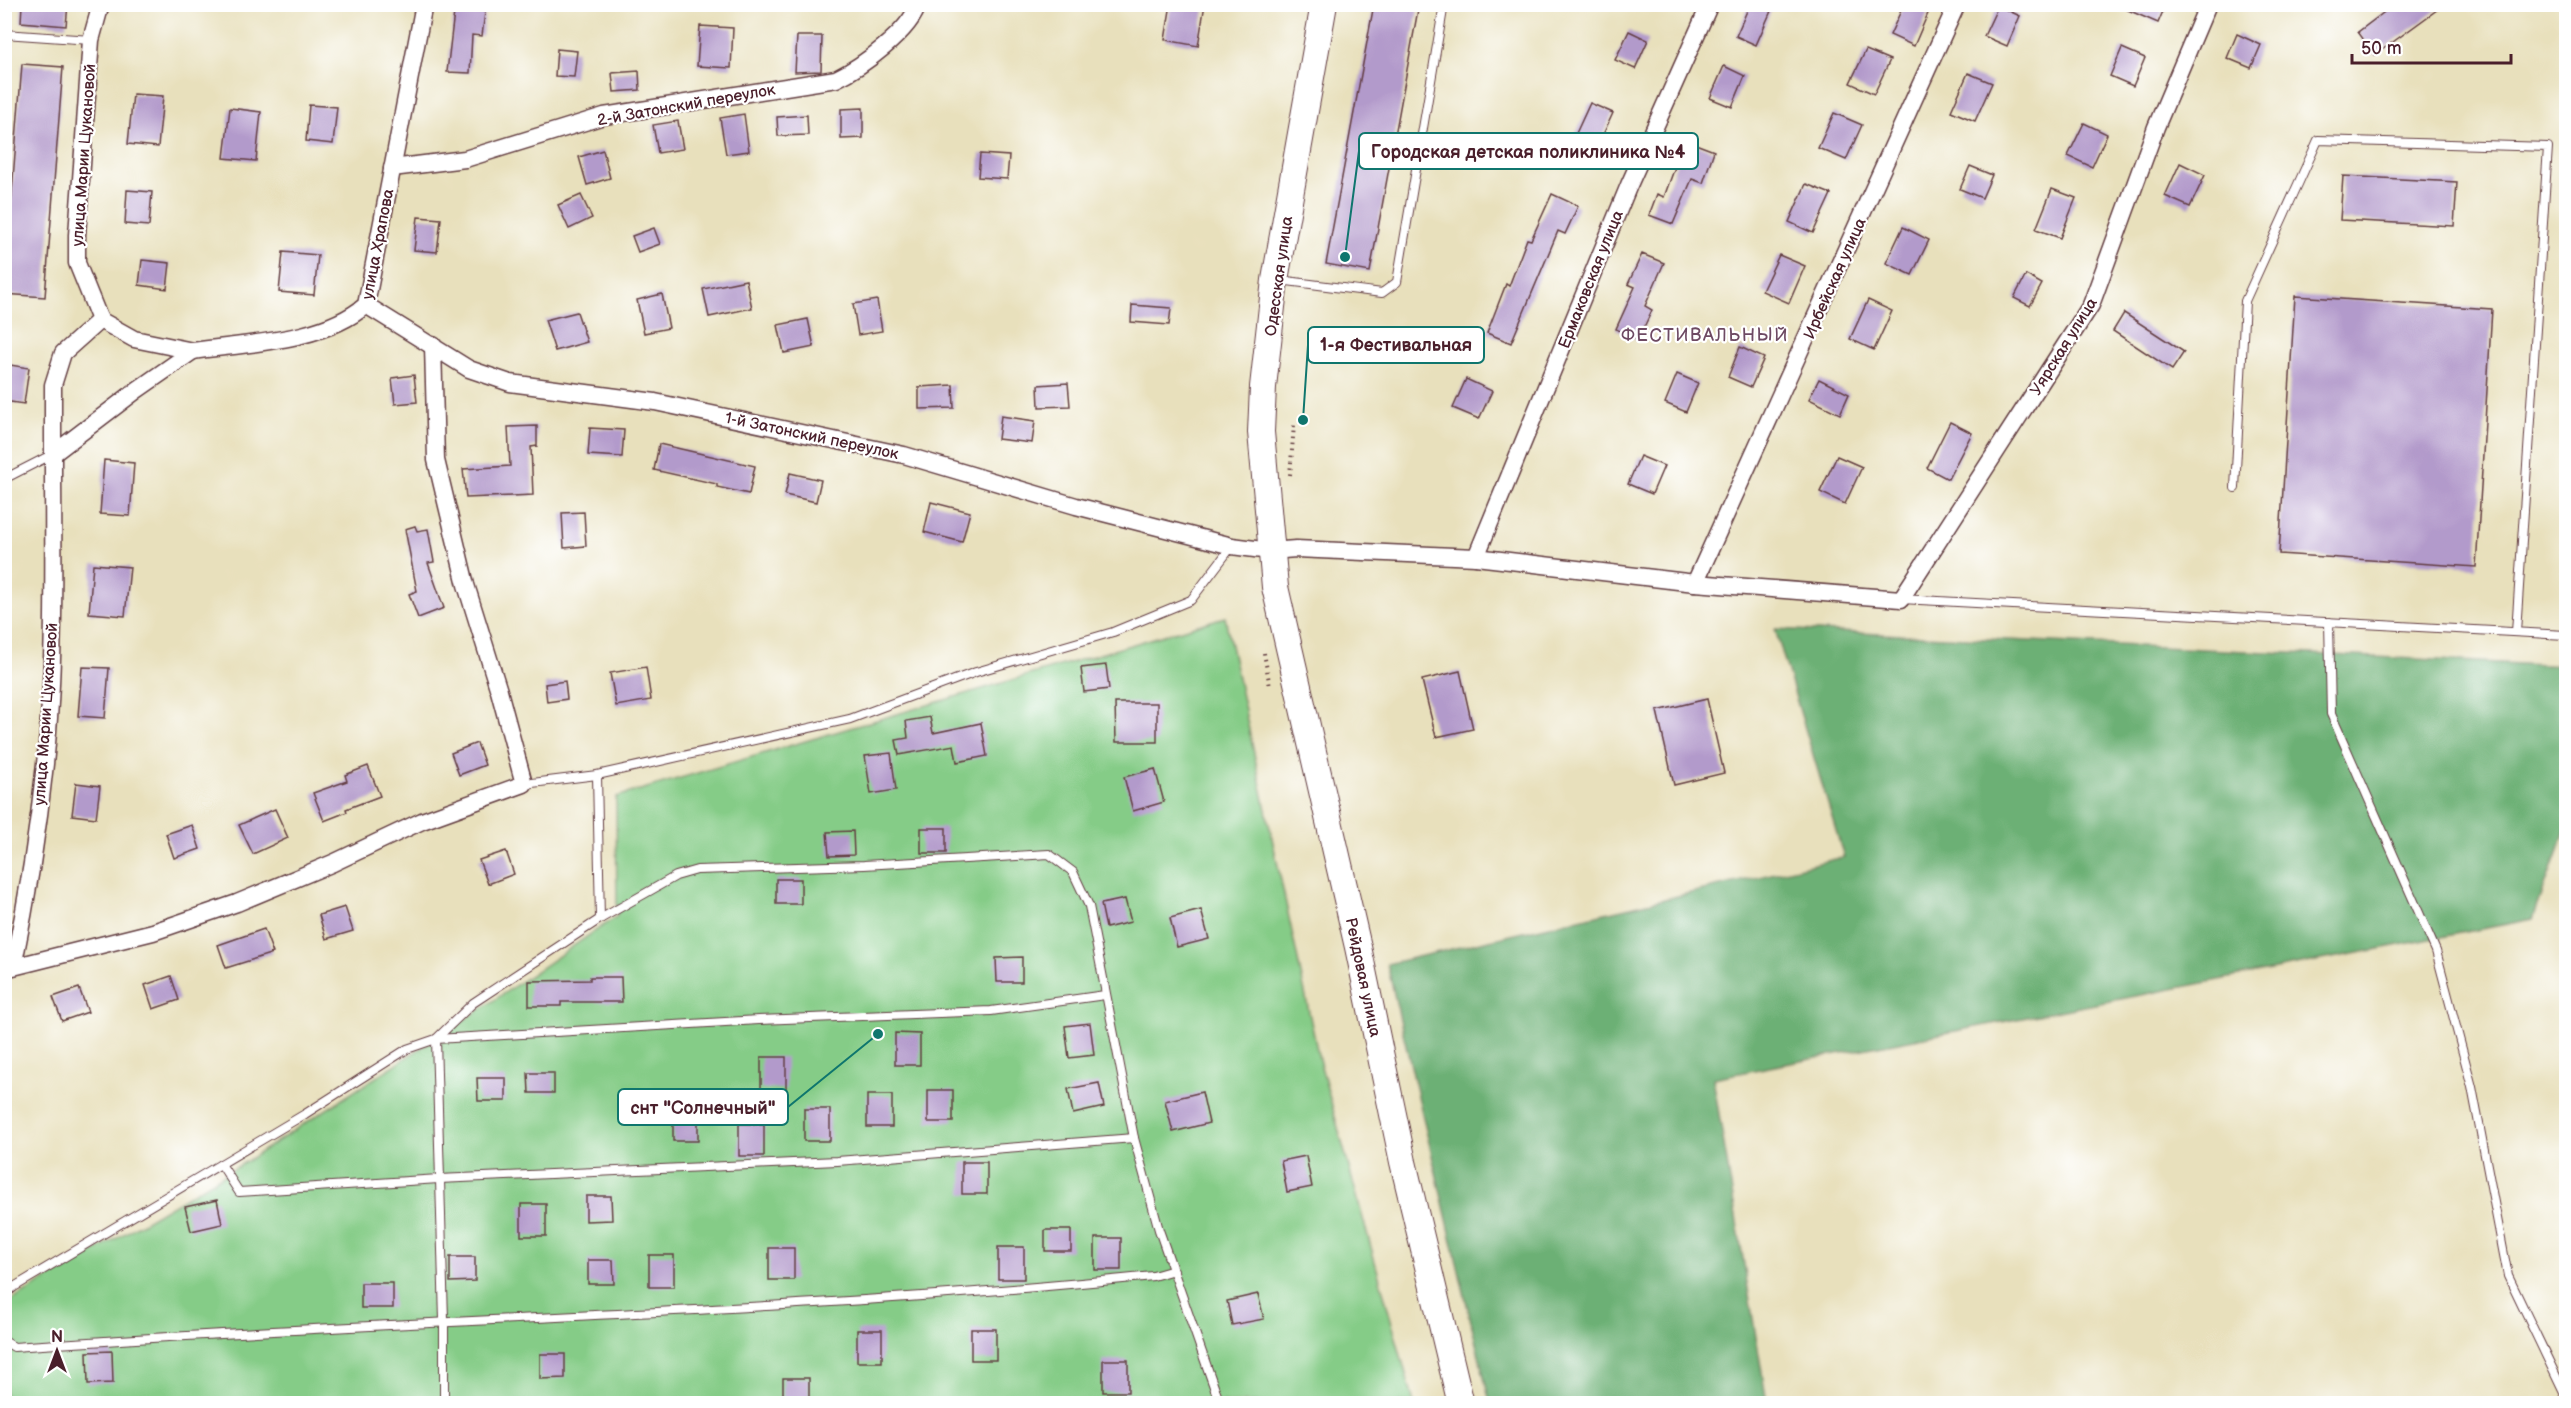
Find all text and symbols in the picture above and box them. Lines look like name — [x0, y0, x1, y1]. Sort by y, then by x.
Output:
scale bar — [2352, 27, 2511, 65]
text: 50 m — [2361, 38, 2402, 59]
street label: улица Марии Цукановой — [69, 63, 100, 247]
street label: 2-й Затонский переулок — [596, 80, 777, 130]
callout: Городская детская поликлиника №4 — [1359, 133, 1698, 169]
text: Городская детская поликлиника №4 — [1371, 142, 1686, 163]
street label: улица Храпова — [358, 187, 399, 301]
street label: Ермаковская улица — [1555, 207, 1628, 351]
street label: Одесская улица — [1262, 214, 1297, 337]
street label: Ирбейская улица — [1800, 215, 1871, 342]
street label: Уярская улица — [2027, 294, 2102, 399]
district label: ФЕСТИВАЛЬНЫЙ — [1621, 325, 1789, 346]
callout: 1-я Фестивальная — [1308, 327, 1484, 363]
text: 1-я Фестивальная — [1320, 335, 1472, 356]
street label: 1-й Затонский переулок — [723, 409, 901, 464]
street label: улица Марии Цукановой — [31, 622, 62, 806]
street label: Рейдовая улица — [1341, 916, 1385, 1039]
callout: снт "Солнечный" — [618, 1089, 788, 1125]
text: снт "Солнечный" — [630, 1098, 776, 1119]
north arrow — [27, 1321, 87, 1381]
text: N — [51, 1328, 63, 1347]

